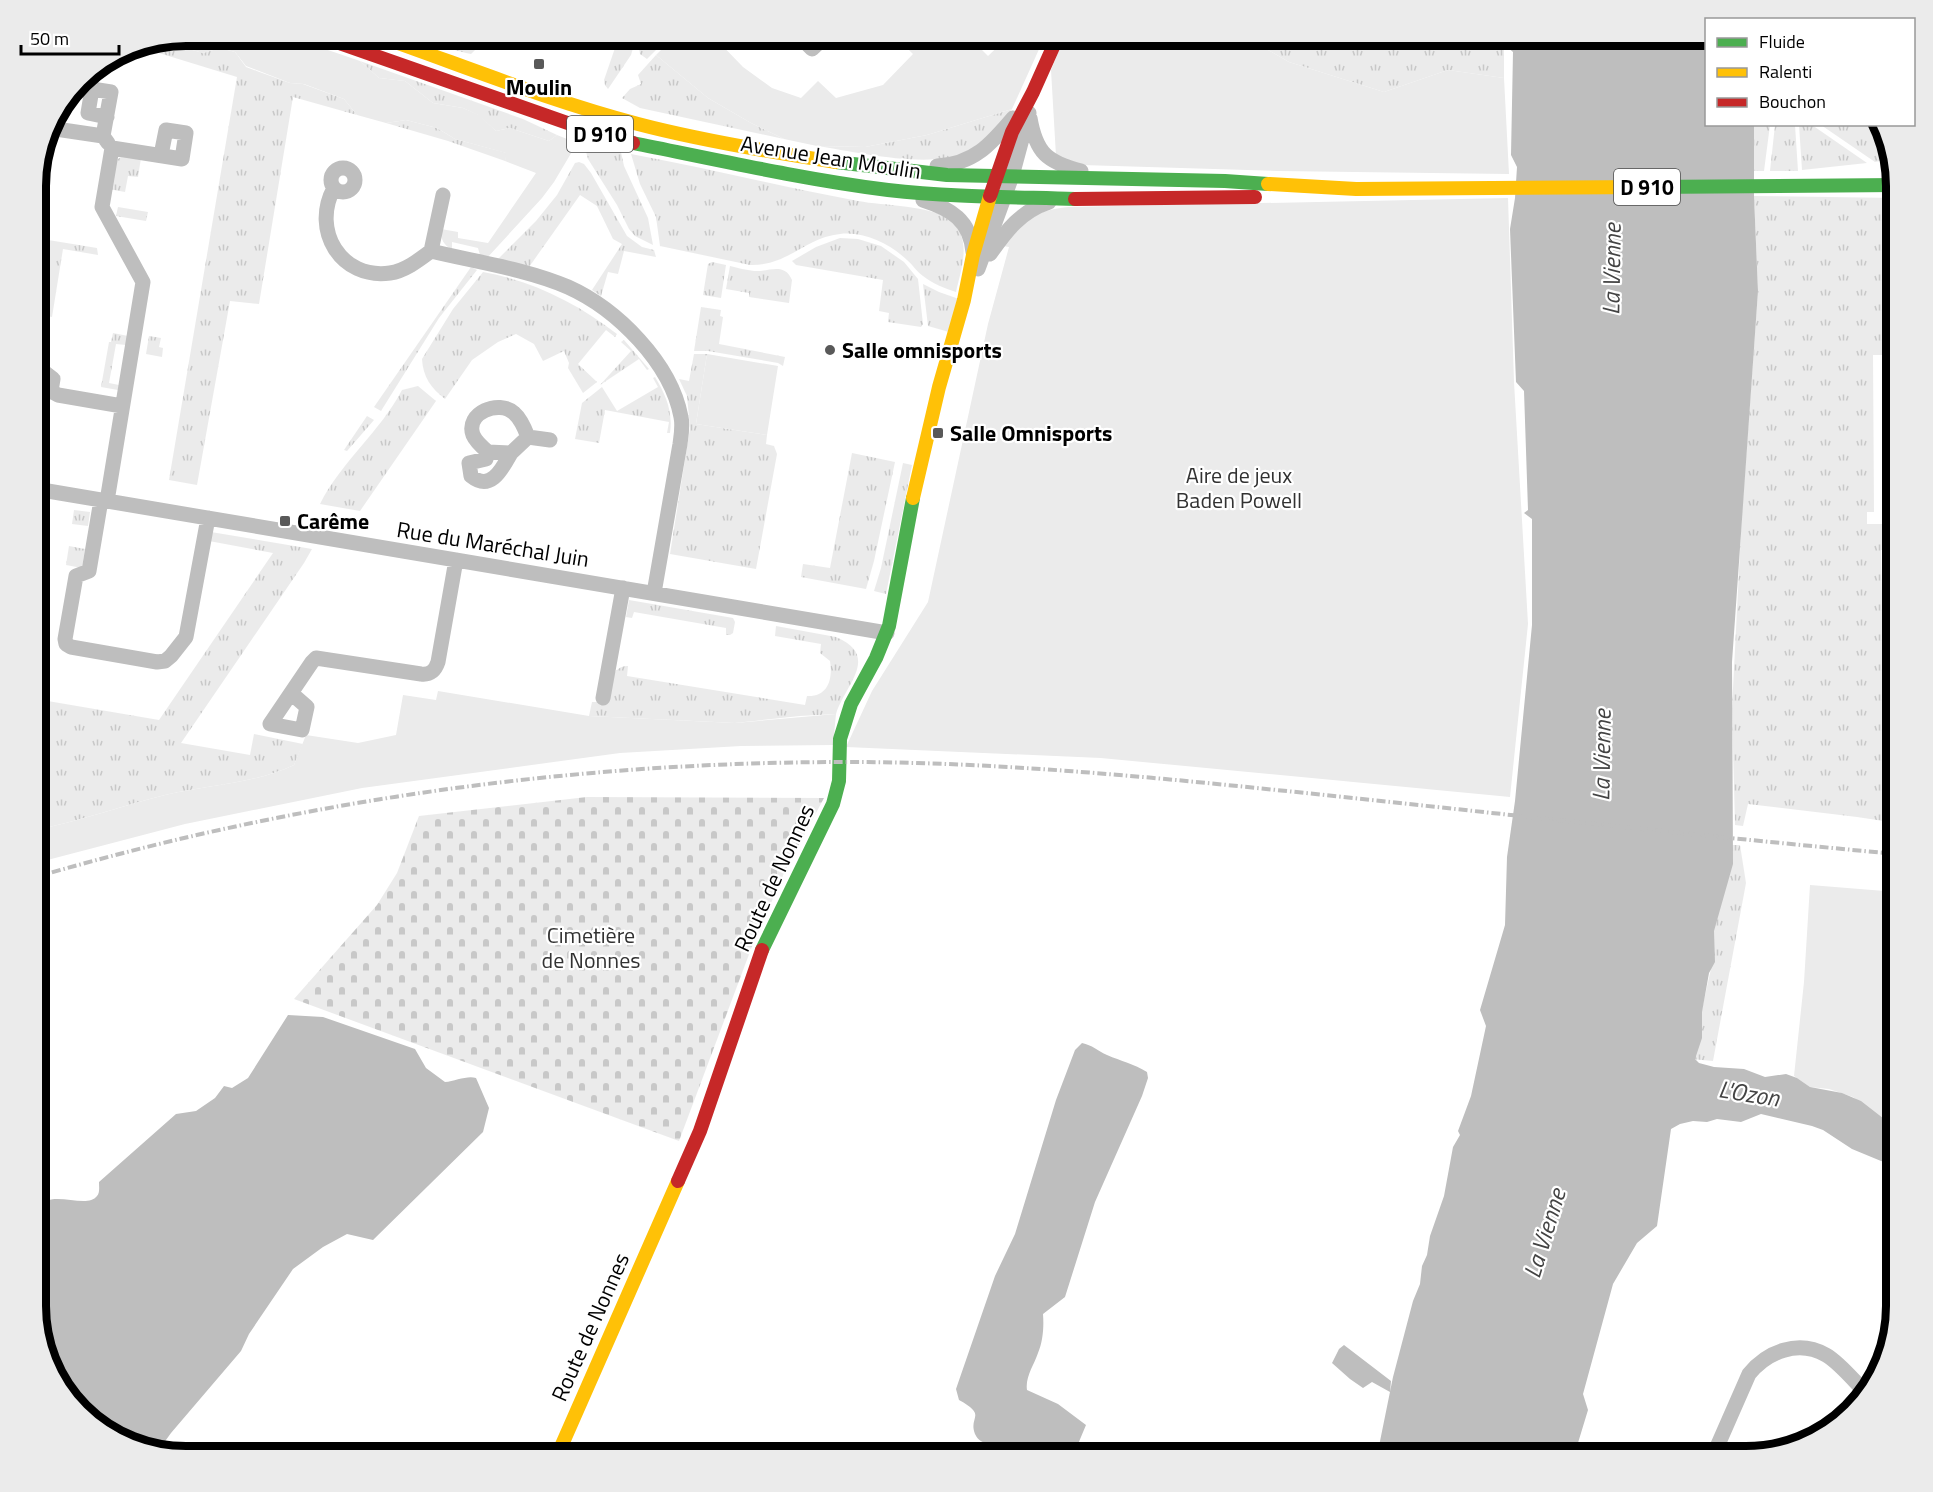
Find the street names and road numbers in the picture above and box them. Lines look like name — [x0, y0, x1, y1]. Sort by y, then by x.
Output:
road number: D 910 — [567, 116, 633, 152]
street label: Avenue Jean Moulin — [738, 126, 924, 188]
road number: D 910 — [1614, 169, 1680, 205]
street label: Rue du Maréchal Juin — [394, 512, 592, 576]
street label: Route de Nonnes — [725, 799, 823, 957]
street label: Route de Nonnes — [542, 1247, 638, 1407]

